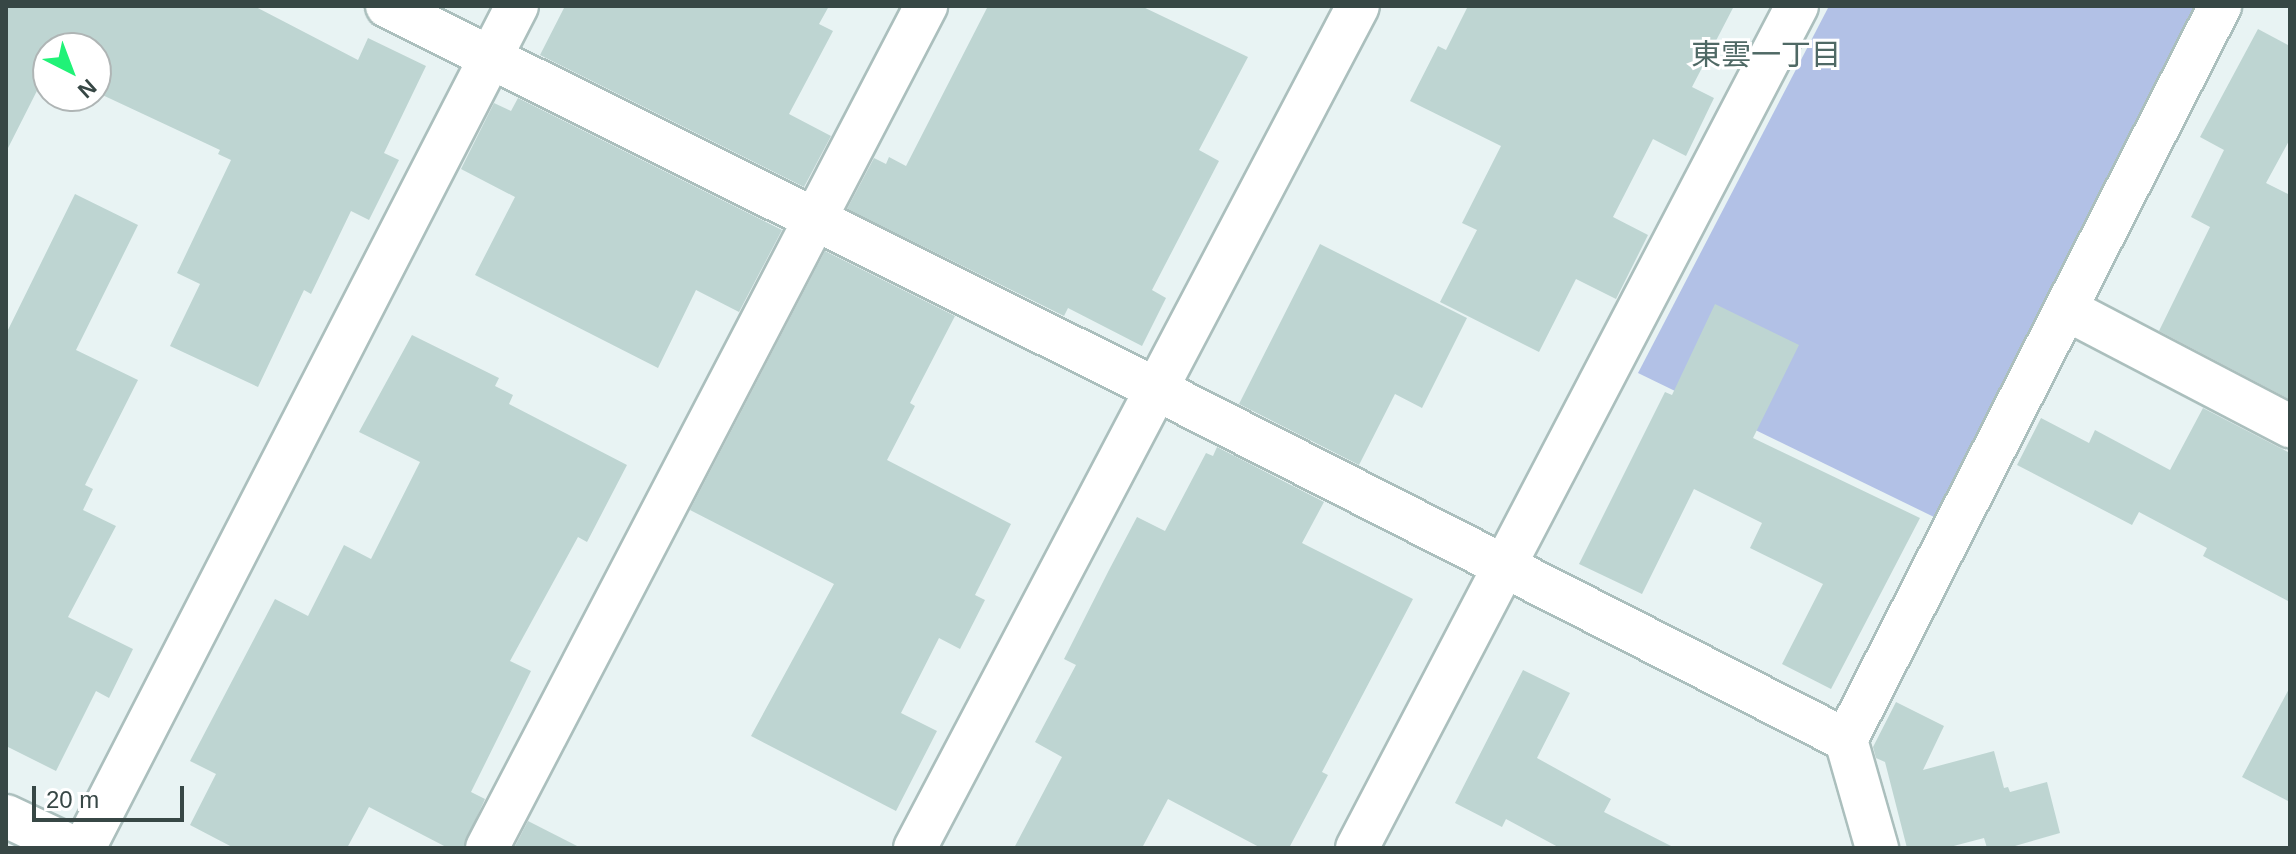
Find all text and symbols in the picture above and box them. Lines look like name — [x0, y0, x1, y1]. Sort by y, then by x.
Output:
north arrow — [32, 32, 112, 112]
district label: 東雲一丁目 — [1691, 37, 1841, 73]
text: N — [73, 74, 101, 103]
scale bar — [36, 770, 188, 820]
text: 20 m — [46, 786, 99, 813]

